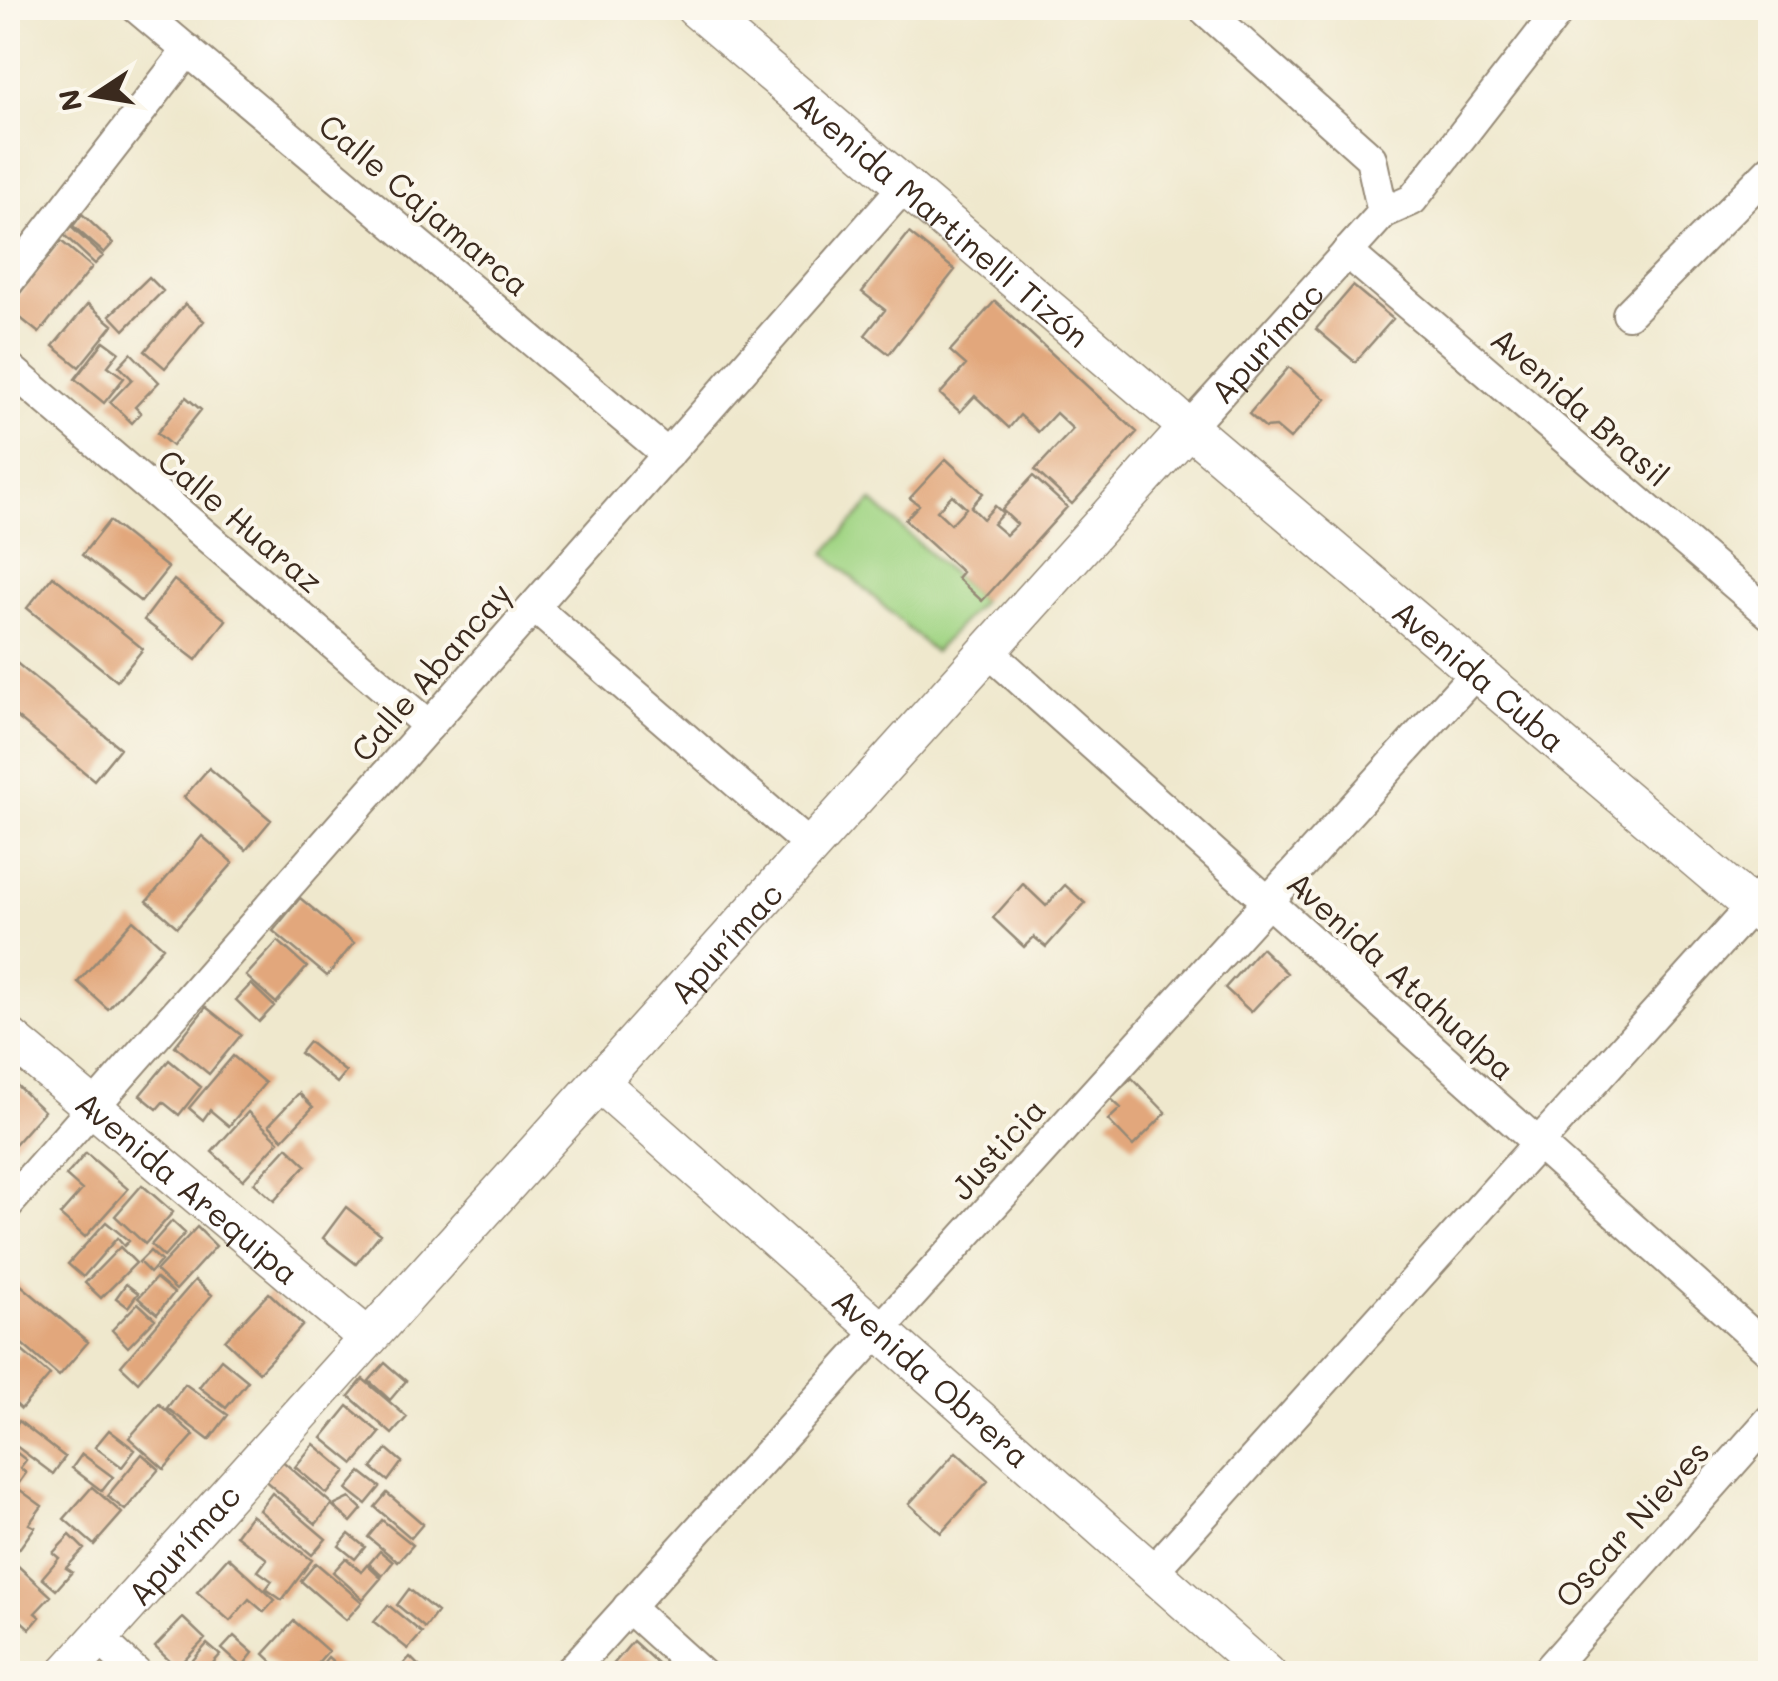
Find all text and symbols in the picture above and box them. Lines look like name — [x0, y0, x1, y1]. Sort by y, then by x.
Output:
north arrow — [45, 45, 145, 145]
street label: Avenida Martinelli Tizón — [786, 81, 1099, 356]
text: N — [50, 86, 89, 115]
street label: Calle Cajamarca — [311, 104, 539, 304]
street label: Apurímac — [1200, 272, 1332, 412]
street label: Avenida Brasil — [1483, 317, 1679, 495]
street label: Calle Huaraz — [150, 439, 332, 601]
street label: Calle Abancay — [340, 572, 520, 770]
street label: Avenida Cuba — [1384, 590, 1575, 761]
street label: Avenida Atahualpa — [1279, 861, 1525, 1089]
street label: Apurímac — [659, 872, 791, 1012]
street label: Avenida Arequipa — [68, 1081, 309, 1293]
street label: Justicia — [940, 1088, 1054, 1208]
street label: Avenida Obrera — [824, 1278, 1040, 1476]
street label: Oscar Nieves — [1545, 1430, 1717, 1616]
street label: Apurímac — [117, 1474, 249, 1614]

